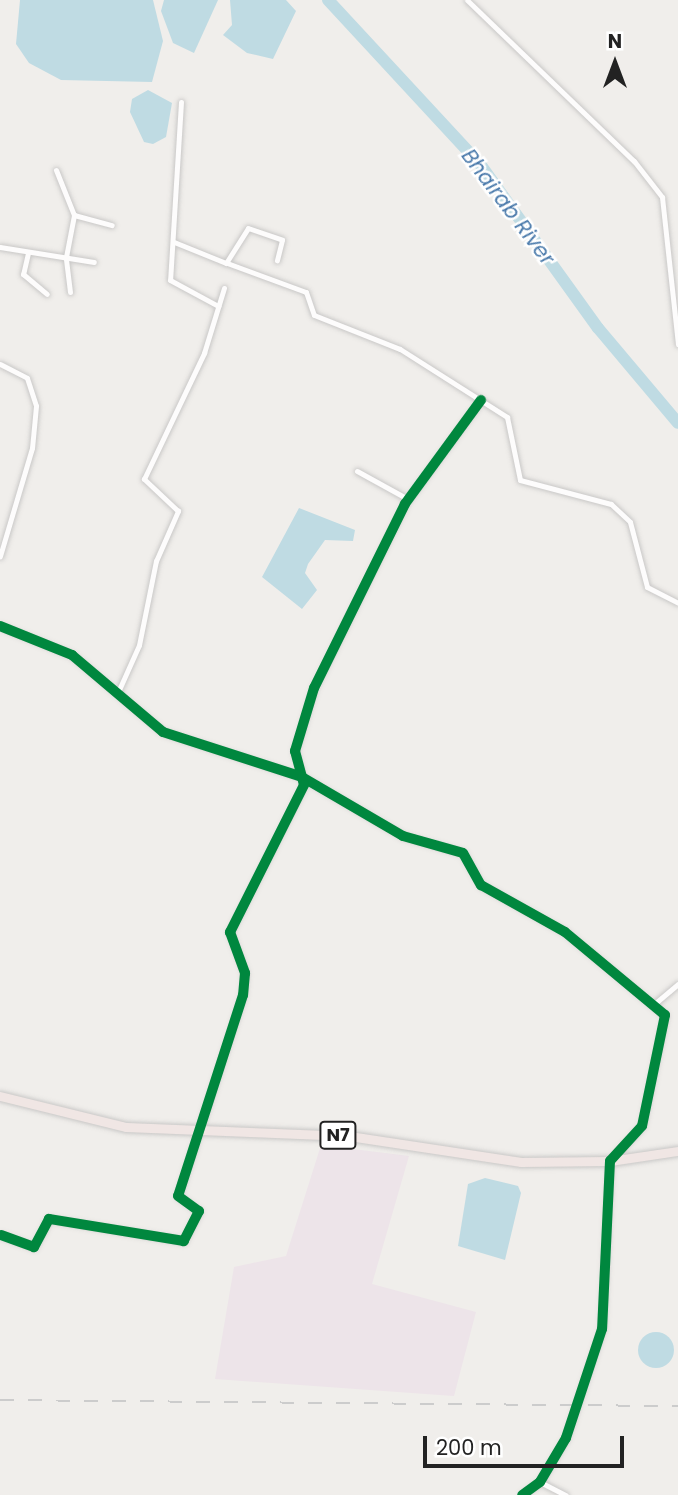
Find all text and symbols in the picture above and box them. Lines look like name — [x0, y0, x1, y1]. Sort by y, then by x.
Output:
north arrow — [580, 28, 650, 98]
text: N — [608, 28, 622, 55]
water label: Bhairab River — [456, 144, 560, 270]
road number: N7 — [319, 1120, 357, 1150]
scale bar — [426, 1422, 627, 1466]
text: 200 m — [436, 1433, 502, 1462]

